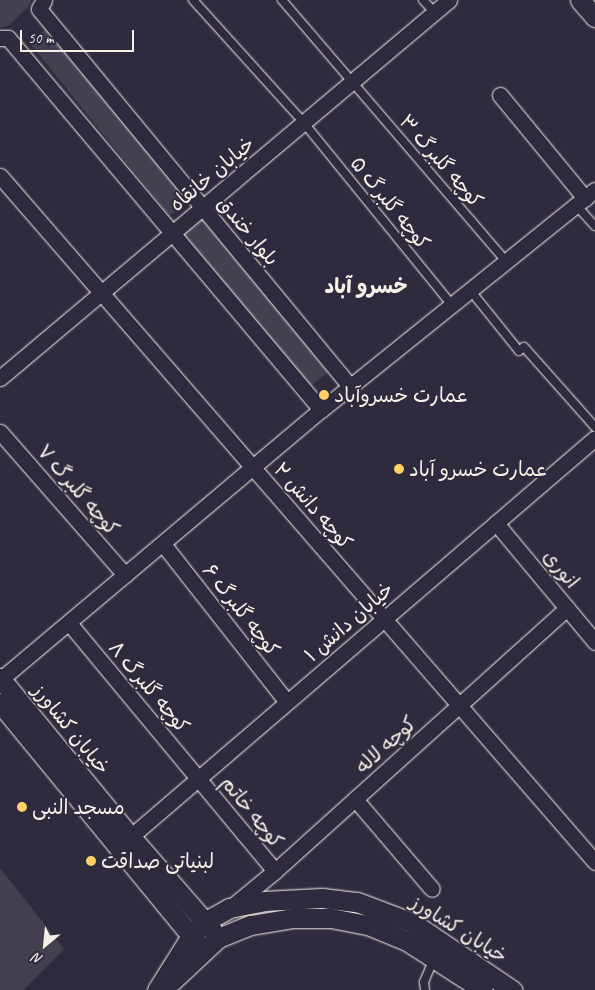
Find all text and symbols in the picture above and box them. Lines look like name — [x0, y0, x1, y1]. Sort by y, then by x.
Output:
scale bar — [22, 20, 136, 52]
text: 50 m — [28, 29, 54, 48]
street label: کوچه گلبرگ ۳ — [394, 110, 488, 212]
street label: خیابان خانقاه — [165, 132, 259, 216]
street label: کوچه گلبرگ ۵ — [345, 152, 435, 254]
street label: بلوار خندق — [212, 192, 284, 270]
district label: خسرو آباد — [325, 273, 407, 299]
place label: عمارت خسروآباد — [334, 383, 469, 407]
marker: عمارت خسروآباد — [318, 389, 330, 401]
street label: کوچه گلبرگ ۷ — [32, 440, 124, 540]
place label: عمارت خسرو آباد — [409, 457, 548, 481]
street label: کوچه دانش ۲ — [269, 458, 357, 554]
marker: عمارت خسرو آباد — [393, 463, 405, 475]
street label: انوری — [538, 545, 584, 593]
street label: کوچه گلبرگ ۶ — [197, 559, 285, 661]
street label: خیابان دانش ۱ — [300, 577, 398, 667]
street label: کوچه گلبرگ ۸ — [104, 636, 194, 738]
street label: خیابان کشاورز — [27, 679, 115, 779]
street label: کوچه لاله — [351, 711, 421, 779]
street label: کوچه خاتم — [216, 771, 288, 853]
place label: مسجد النبی — [32, 795, 125, 819]
marker: مسجد النبی — [16, 801, 28, 813]
place label: لبنیاتی ‌صداقت — [101, 849, 214, 873]
marker: لبنیاتی ‌صداقت — [85, 855, 97, 867]
street label: خیابان کشاورز — [406, 890, 512, 968]
north arrow — [20, 920, 70, 970]
text: N — [30, 949, 46, 968]

